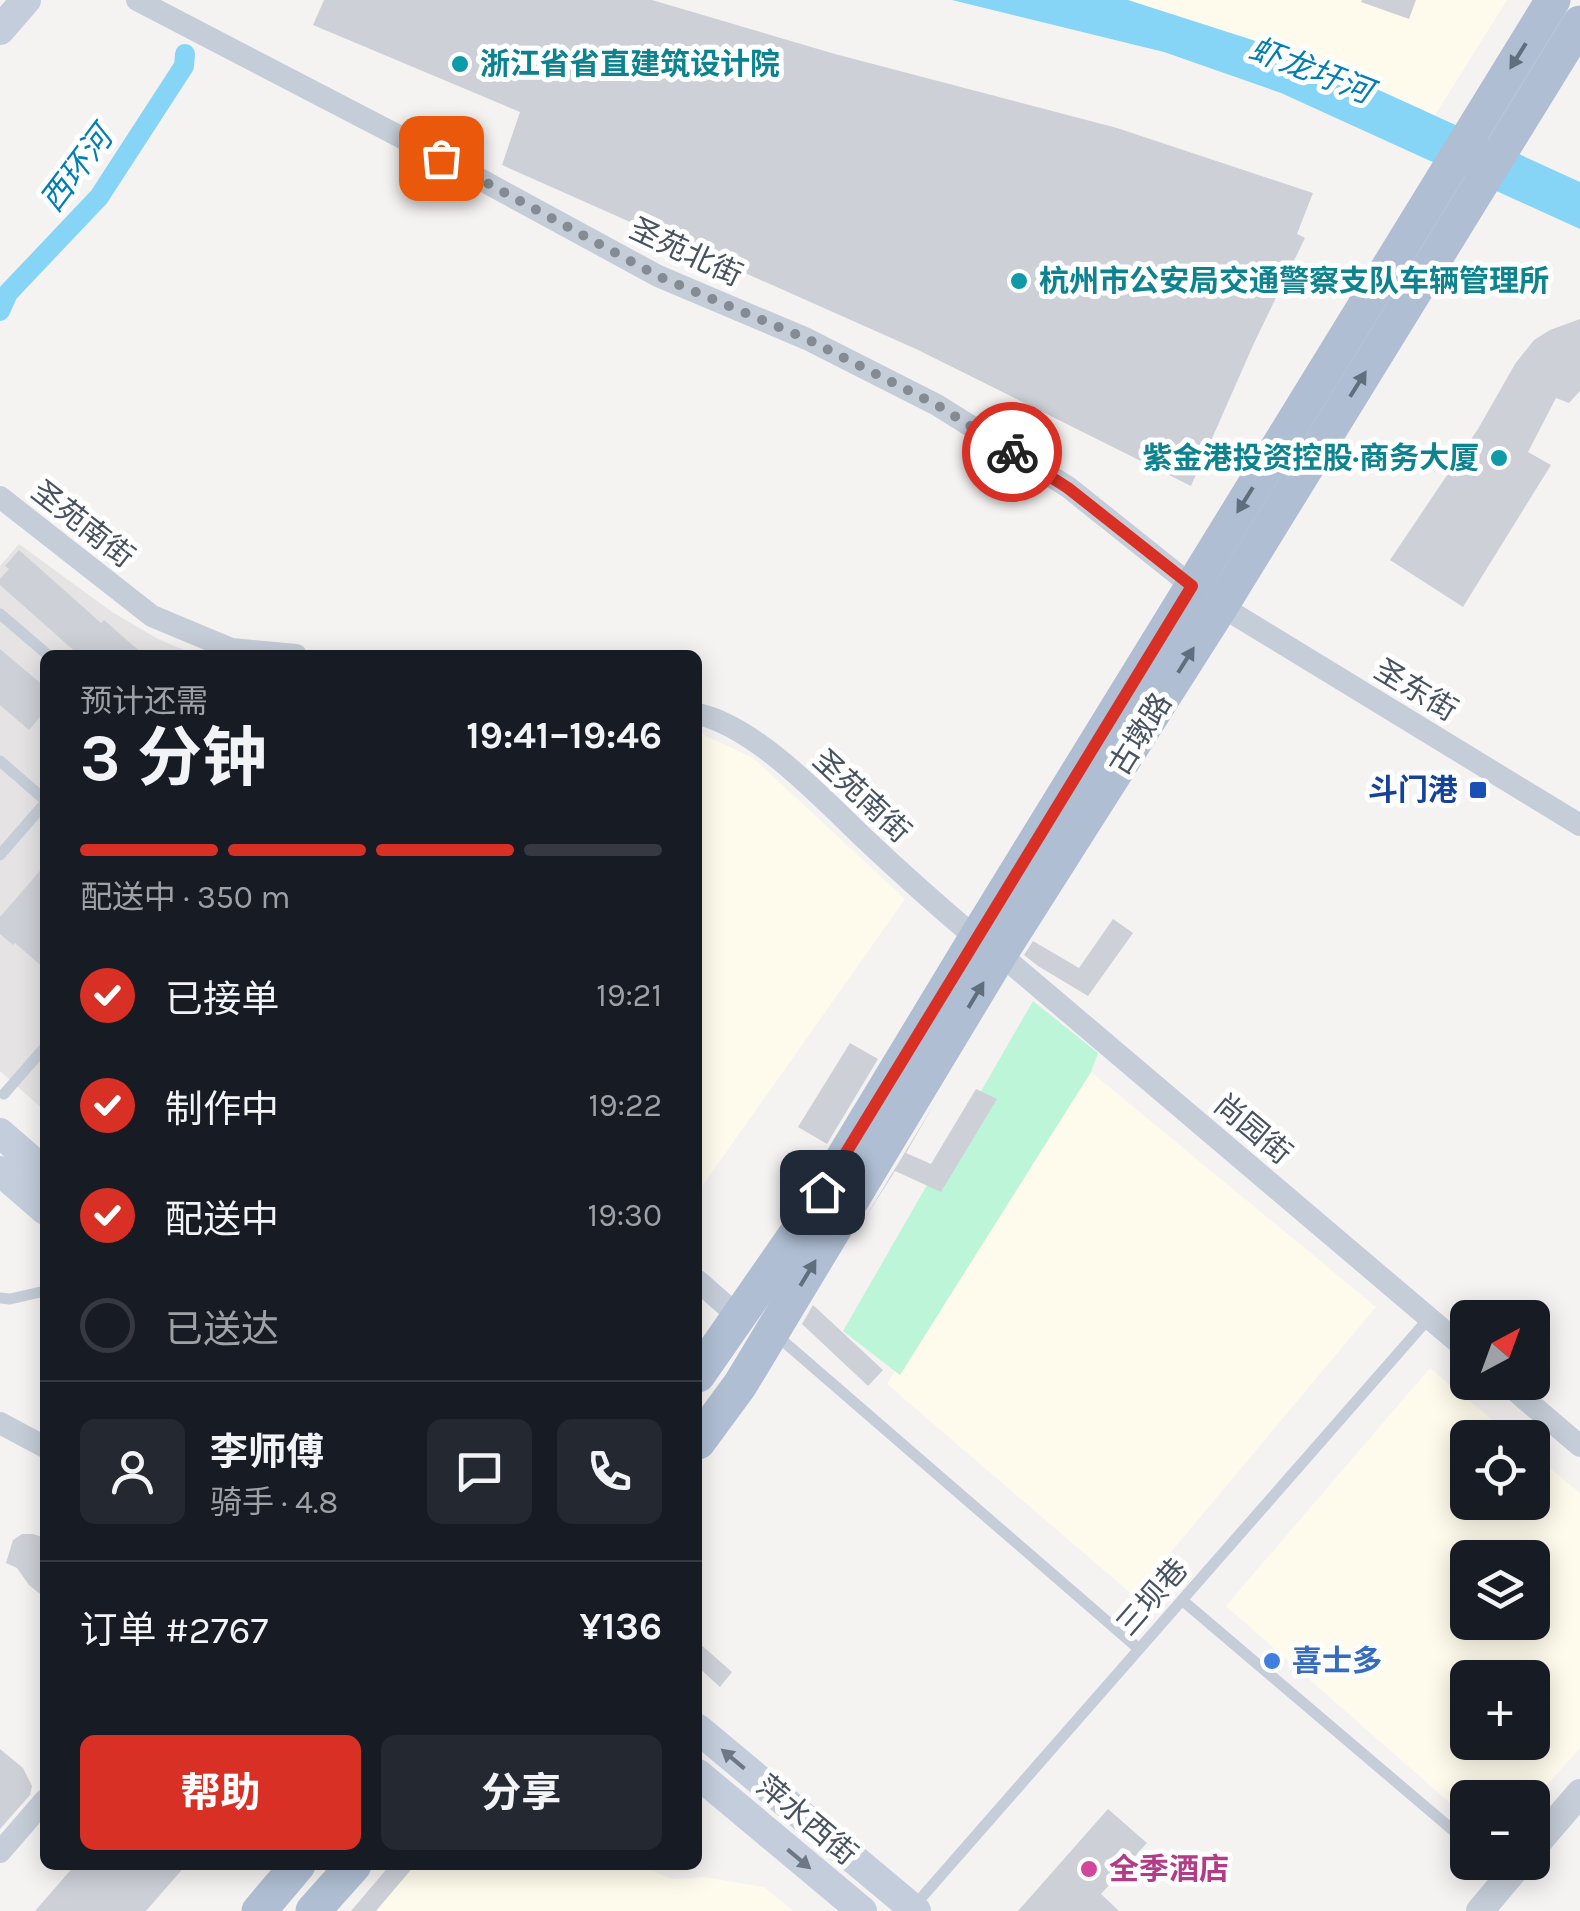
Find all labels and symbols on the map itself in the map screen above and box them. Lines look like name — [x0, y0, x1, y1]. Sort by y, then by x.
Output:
water label: 虾龙圩河 — [1244, 30, 1383, 113]
one-way arrow — [1510, 42, 1528, 70]
place label: 浙江省省直建筑设计院 — [480, 46, 780, 82]
marker: 浙江省省直建筑设计院 — [449, 53, 471, 75]
water label: 西环河 — [33, 115, 124, 219]
pin — [399, 116, 484, 201]
street label: 圣苑北街 — [624, 210, 748, 294]
place label: 杭州市公安局交通警察支队车辆管理所 — [1039, 263, 1549, 299]
marker: 杭州市公安局交通警察支队车辆管理所 — [1008, 270, 1030, 292]
one-way arrow — [1348, 370, 1366, 398]
courier — [962, 402, 1062, 502]
place label: 紫金港投资控股·商务大厦 — [1143, 440, 1479, 476]
marker: 紫金港投资控股·商务大厦 — [1488, 447, 1510, 469]
street label: 圣苑南街 — [25, 473, 141, 575]
one-way arrow — [1237, 486, 1254, 514]
one-way arrow — [1177, 646, 1195, 674]
street label: 圣东街 — [1368, 651, 1464, 729]
street label: 古墩路 — [1101, 686, 1179, 782]
street label: 圣苑南街 — [806, 742, 918, 850]
place label: 斗门港 — [1368, 772, 1458, 808]
marker: 斗门港 — [1467, 779, 1489, 801]
one-way arrow — [967, 981, 984, 1009]
street label: 尚园街 — [1207, 1086, 1299, 1172]
pin — [780, 1150, 865, 1235]
one-way arrow — [799, 1259, 816, 1287]
north arrow — [1450, 1300, 1550, 1400]
street label: 三坝巷 — [1109, 1551, 1195, 1643]
place label: 喜士多 — [1292, 1643, 1382, 1679]
marker: 喜士多 — [1261, 1650, 1283, 1672]
one-way arrow — [721, 1749, 746, 1770]
street label: 萍水西街 — [749, 1768, 865, 1872]
one-way arrow — [787, 1847, 812, 1869]
place label: 全季酒店 — [1109, 1851, 1229, 1887]
marker: 全季酒店 — [1078, 1858, 1100, 1880]

